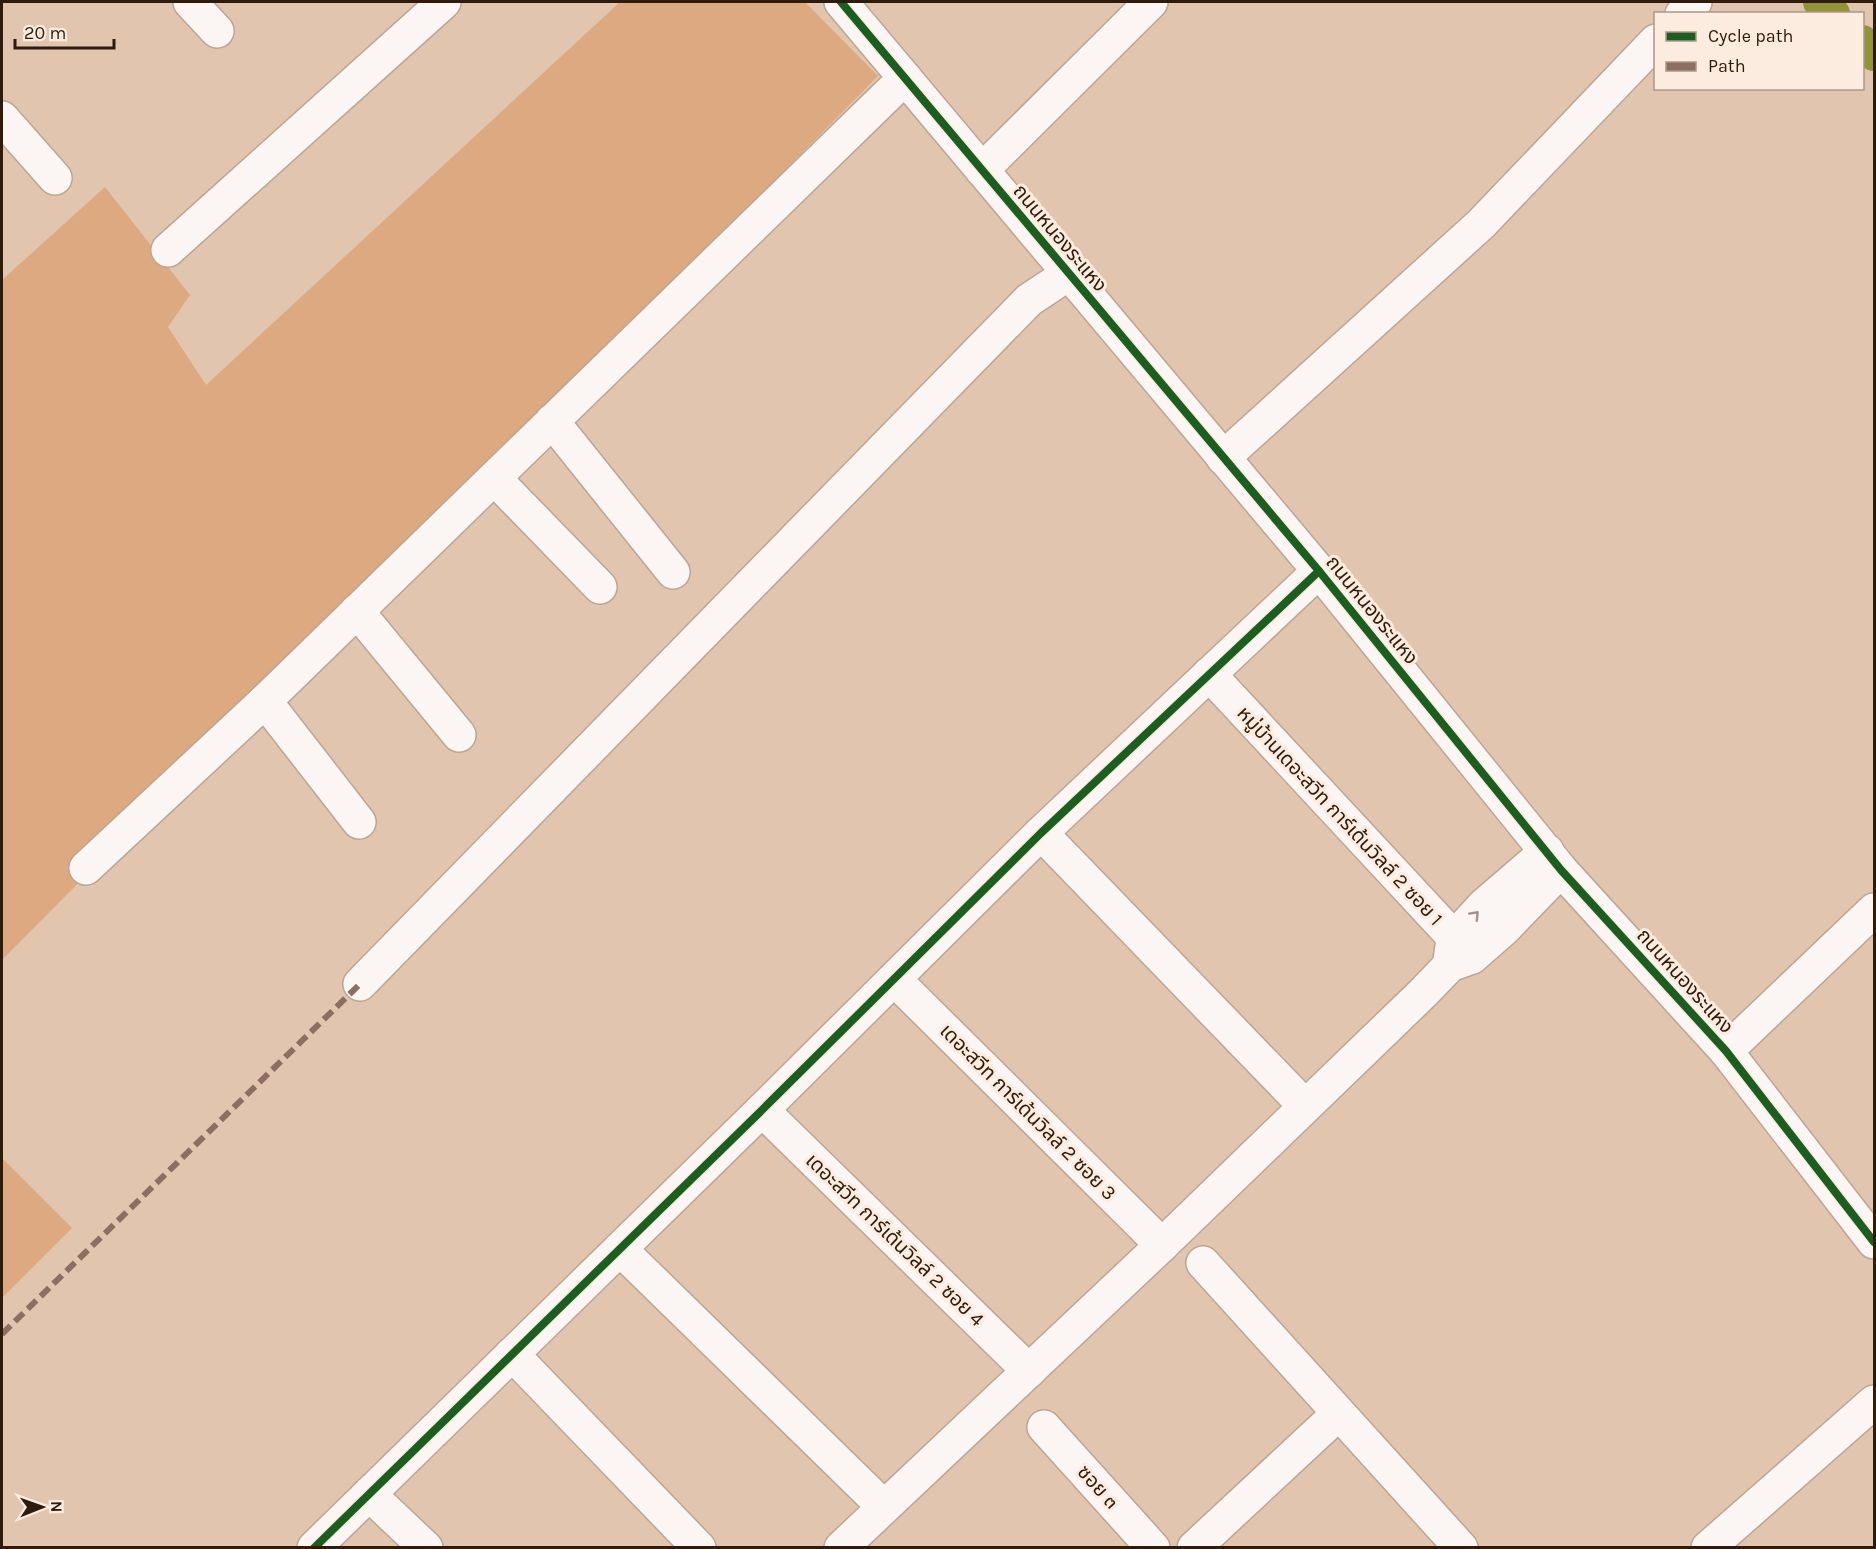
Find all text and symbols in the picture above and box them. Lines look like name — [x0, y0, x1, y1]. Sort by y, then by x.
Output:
scale bar — [15, 12, 114, 50]
legend — [1654, 12, 1864, 90]
text: 20 m — [24, 22, 66, 44]
text: Cycle path — [1708, 25, 1793, 47]
text: Path — [1708, 55, 1746, 77]
street label: ถนนหนองระแหง — [1008, 180, 1112, 296]
street label: ถนนหนองระแหง — [1321, 551, 1423, 669]
street label: หมู่บ้านเดอะสวีท การ์เด้นวิลล์ 2 ซอย 1 — [1232, 702, 1448, 931]
one-way arrow — [1468, 911, 1479, 922]
street label: ถนนหนองระแหง — [1632, 924, 1738, 1038]
street label: เดอะสวีท การ์เด้นวิลล์ 2 ซอย 3 — [935, 1019, 1121, 1205]
street label: เดอะสวีท การ์เด้นวิลล์ 2 ซอย 4 — [801, 1149, 989, 1331]
street label: ซอย ๓ — [1073, 1461, 1123, 1513]
north arrow — [12, 1477, 72, 1537]
text: N — [47, 1501, 66, 1513]

